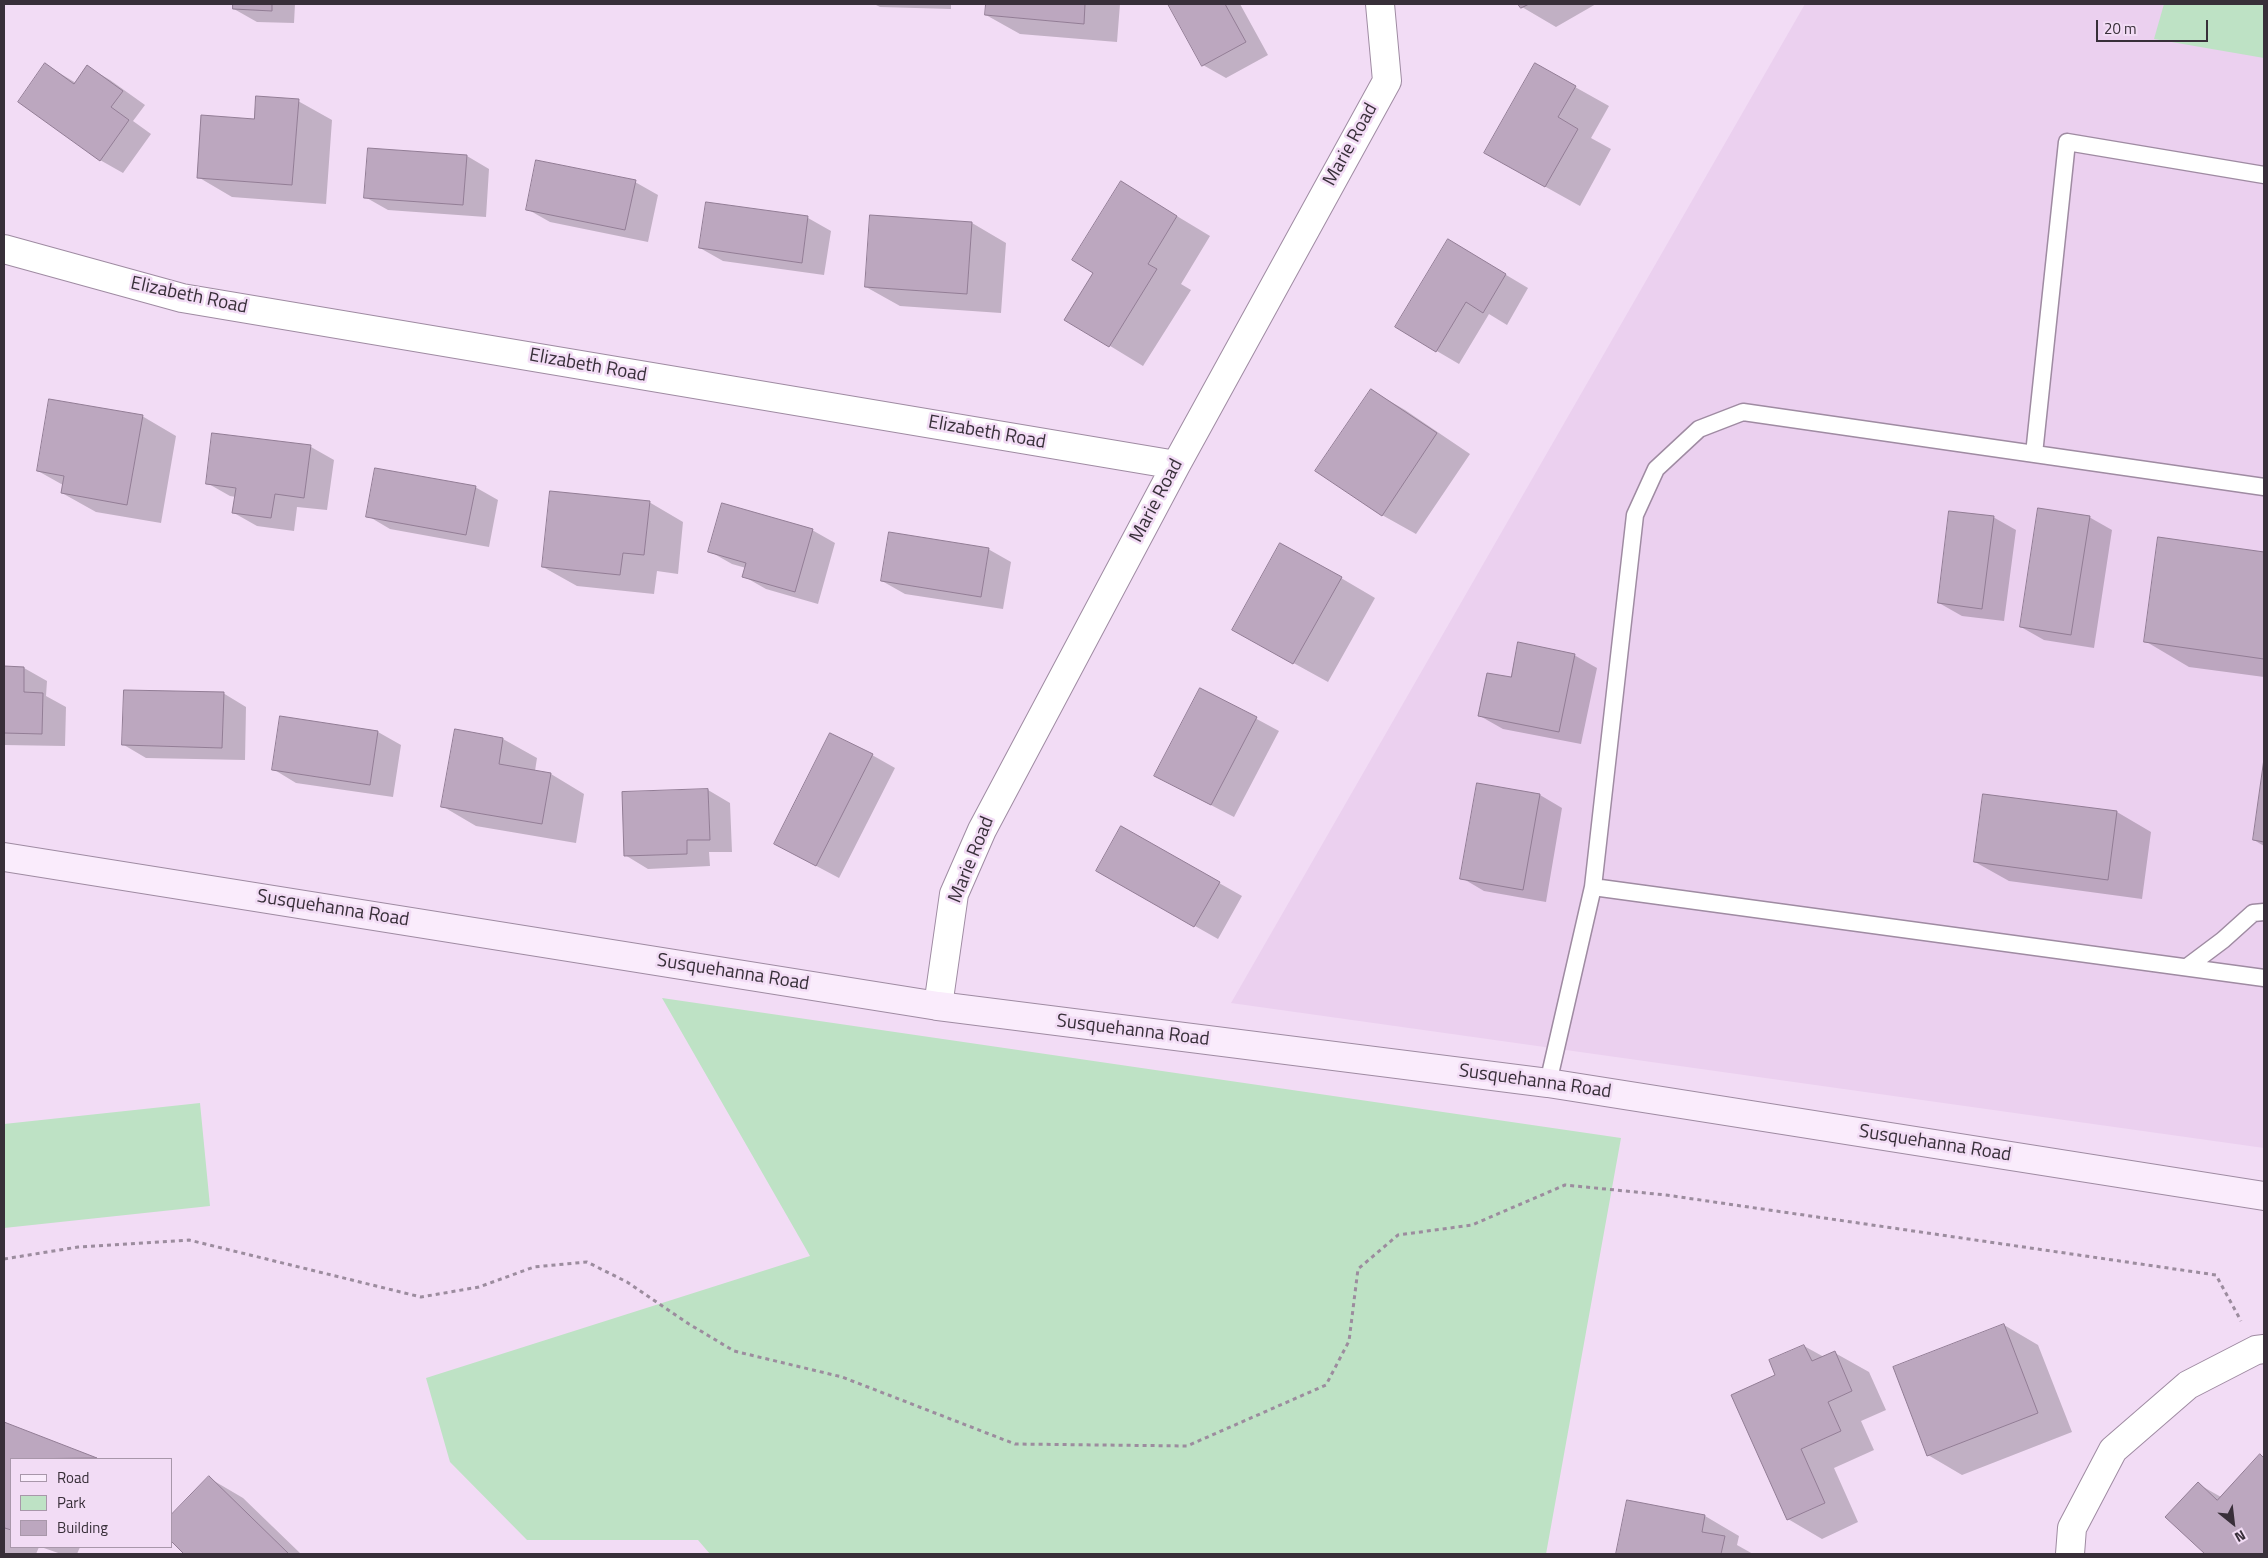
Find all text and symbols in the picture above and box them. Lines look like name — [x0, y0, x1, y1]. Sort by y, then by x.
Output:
scale bar — [2098, 10, 2210, 42]
text: 20 m — [2104, 17, 2137, 40]
street label: Marie Road — [1319, 100, 1383, 190]
street label: Elizabeth Road — [128, 272, 250, 320]
street label: Elizabeth Road — [527, 344, 649, 388]
street label: Elizabeth Road — [926, 411, 1048, 455]
street label: Marie Road — [1126, 455, 1188, 547]
street label: Marie Road — [944, 813, 1000, 907]
street label: Susquehanna Road — [255, 886, 411, 932]
street label: Susquehanna Road — [655, 950, 811, 996]
street label: Susquehanna Road — [1055, 1010, 1211, 1052]
street label: Susquehanna Road — [1457, 1060, 1613, 1104]
street label: Susquehanna Road — [1857, 1121, 2013, 1167]
legend — [10, 1458, 172, 1548]
text: Road — [57, 1466, 89, 1489]
text: Park — [57, 1491, 86, 1514]
north arrow — [2208, 1498, 2258, 1548]
text: Building — [57, 1516, 108, 1539]
text: N — [2231, 1525, 2250, 1548]

